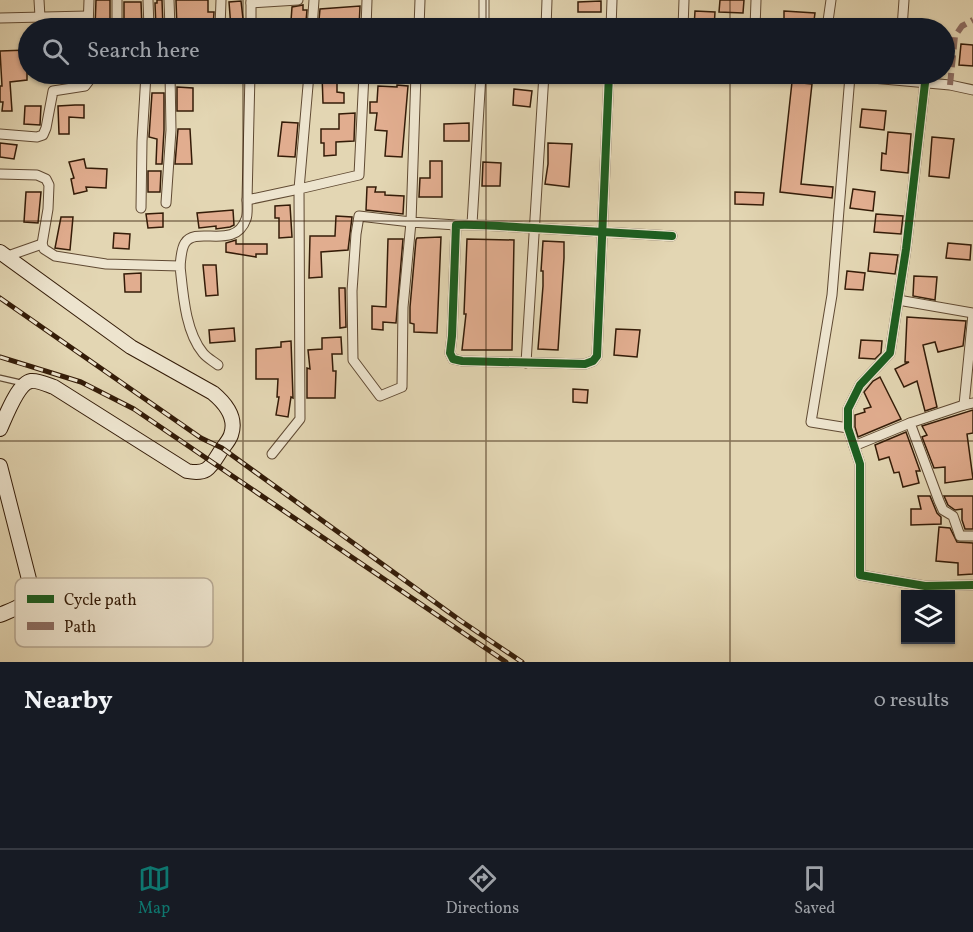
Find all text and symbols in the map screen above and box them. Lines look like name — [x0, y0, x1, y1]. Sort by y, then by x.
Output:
search box — [18, 18, 955, 84]
icon: search — [39, 35, 72, 68]
text: Search here — [87, 36, 200, 67]
legend — [15, 578, 213, 647]
text: Cycle path — [64, 590, 137, 612]
map controls — [901, 590, 955, 644]
button: layers — [901, 590, 955, 644]
text: Path — [64, 617, 96, 639]
text: Nearby — [24, 683, 113, 719]
text: 0 results — [874, 687, 949, 715]
tab: Map — [138, 862, 171, 920]
tab: Directions — [446, 862, 519, 920]
tab: Saved — [794, 862, 835, 920]

